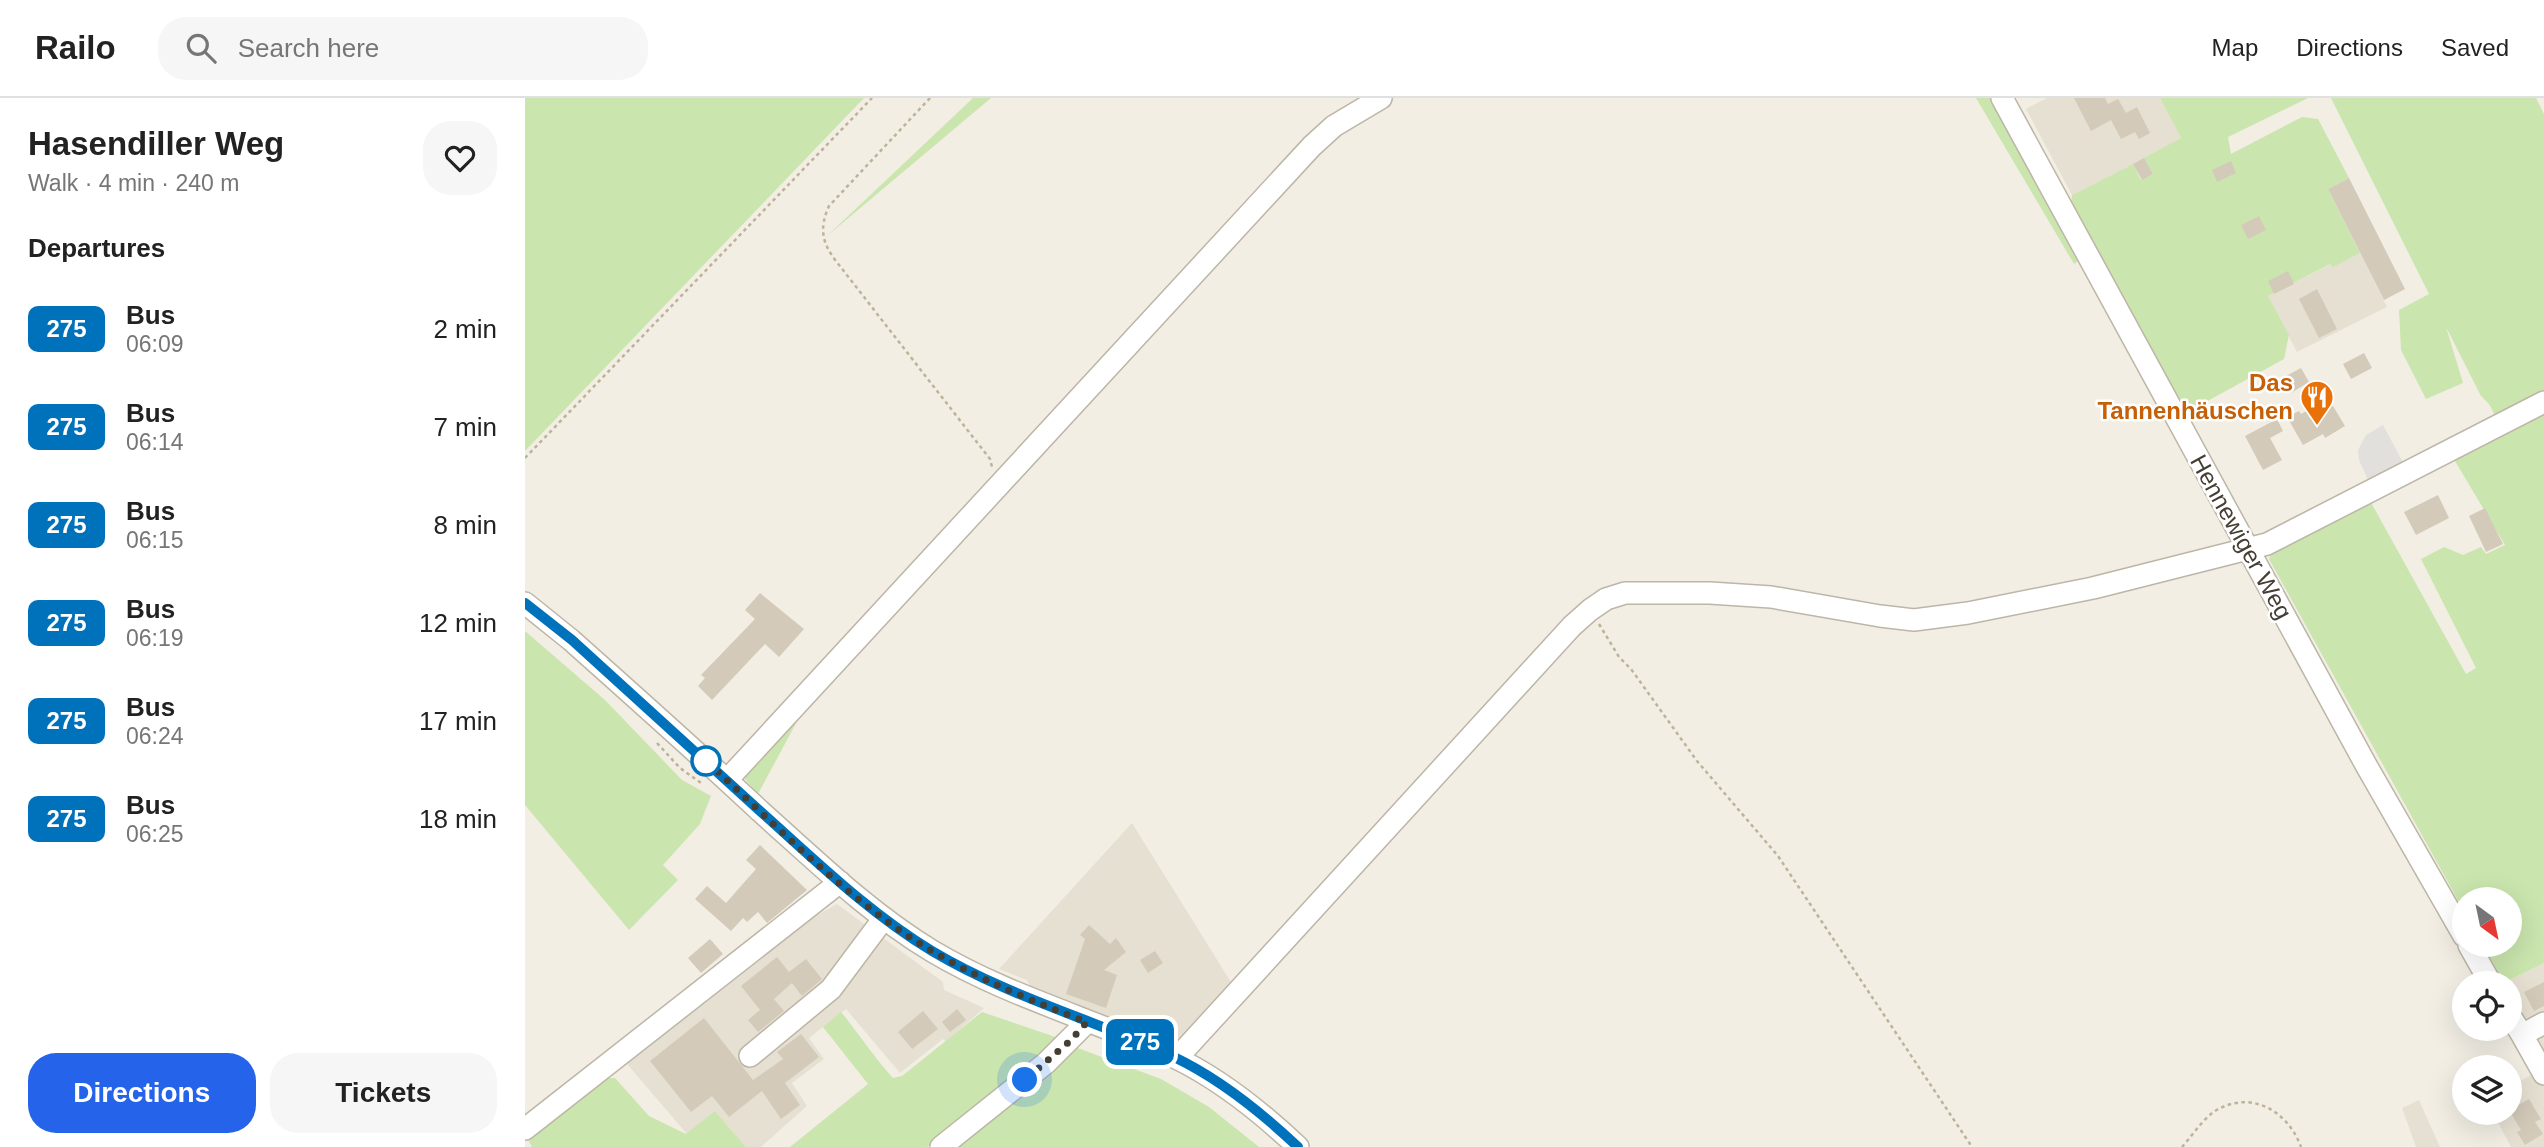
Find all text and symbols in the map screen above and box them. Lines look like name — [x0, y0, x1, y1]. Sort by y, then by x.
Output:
search box — [158, 17, 648, 80]
text: Railo — [35, 29, 116, 66]
icon: search — [182, 29, 220, 67]
text: Search here — [238, 33, 379, 63]
text: Map — [2212, 34, 2258, 61]
text: Directions — [2296, 34, 2403, 61]
text: Saved — [2441, 34, 2509, 61]
button: heart — [423, 121, 497, 195]
text: Hasendiller Weg — [28, 125, 284, 162]
text: Walk · 4 min · 240 m — [28, 170, 239, 196]
text: Departures — [28, 233, 165, 263]
text: Bus — [126, 300, 175, 330]
text: 2 min — [433, 314, 497, 344]
text: 275 — [46, 315, 87, 342]
text: 06:09 — [126, 331, 184, 357]
place label: Das Tannenhäuschen — [2097, 369, 2293, 424]
restaurant icon: Das Tannenhäuschen — [2298, 378, 2336, 427]
text: Bus — [126, 398, 175, 428]
text: 7 min — [433, 412, 497, 442]
text: 275 — [46, 413, 87, 440]
text: 06:14 — [126, 429, 184, 455]
street label: Hennewiger Weg — [2185, 450, 2298, 624]
text: Bus — [126, 496, 175, 526]
text: 8 min — [433, 510, 497, 540]
text: 275 — [46, 511, 87, 538]
text: 06:15 — [126, 527, 184, 553]
text: Bus — [126, 594, 175, 624]
text: 12 min — [419, 608, 497, 638]
text: 275 — [46, 609, 87, 636]
text: 06:19 — [126, 625, 184, 651]
text: Bus — [126, 692, 175, 722]
text: 17 min — [419, 706, 497, 736]
text: 275 — [46, 707, 87, 734]
text: 06:24 — [126, 723, 184, 749]
unlabelled marker — [691, 746, 721, 776]
text: Bus — [126, 790, 175, 820]
text: 18 min — [419, 804, 497, 834]
text: 275 — [46, 805, 87, 832]
text: 06:25 — [126, 821, 184, 847]
north arrow — [2452, 887, 2522, 957]
map controls — [2452, 887, 2522, 1125]
button: locate — [2452, 971, 2522, 1041]
line badge: 275 — [1100, 1019, 1180, 1065]
text: 275 — [1120, 1028, 1160, 1055]
button: Directions — [28, 1053, 256, 1133]
button: Tickets — [270, 1053, 497, 1133]
button: layers — [2452, 1055, 2522, 1125]
your location — [1007, 1062, 1042, 1097]

